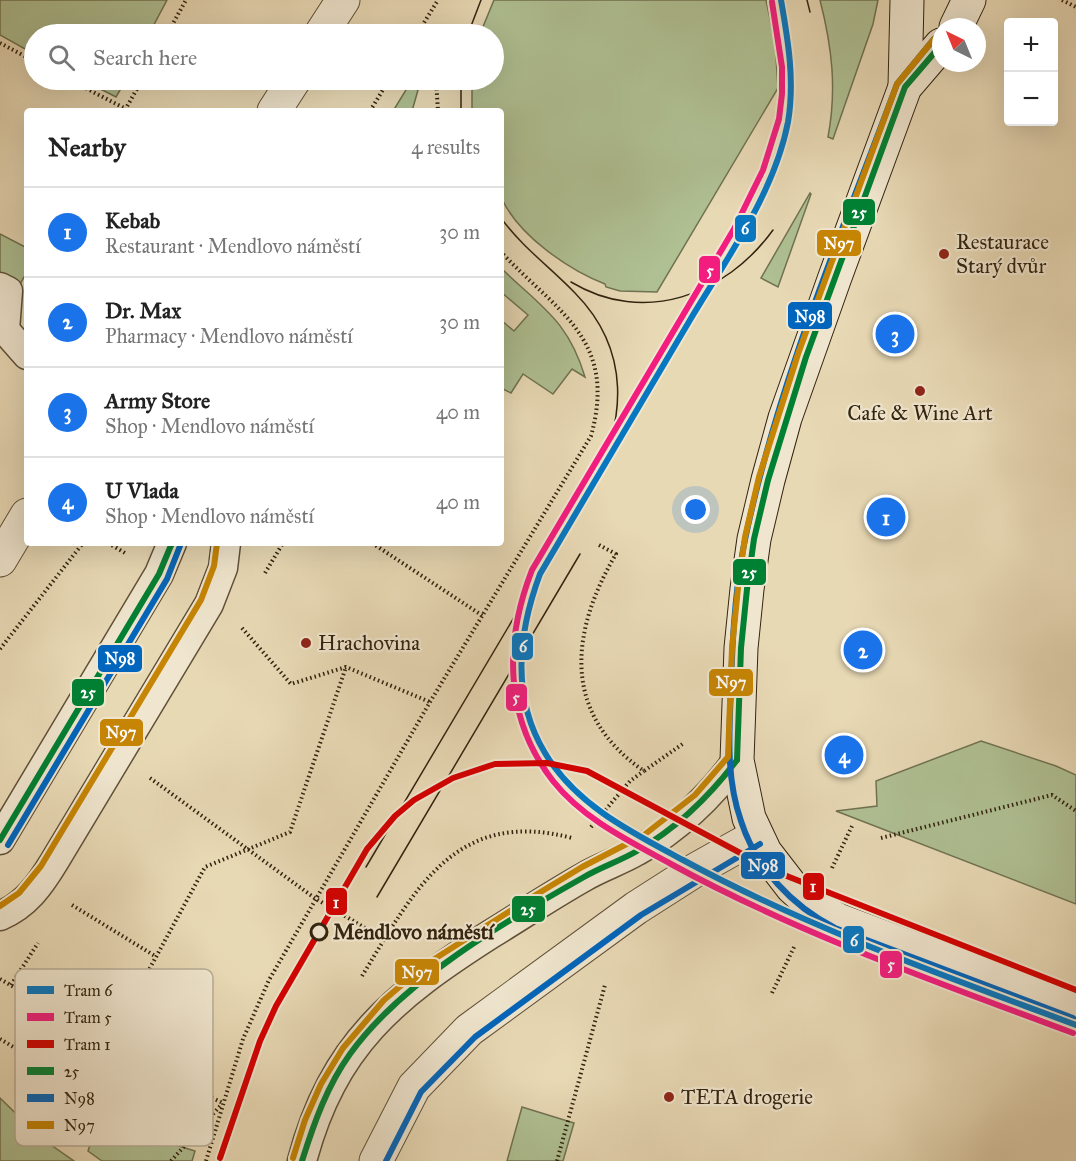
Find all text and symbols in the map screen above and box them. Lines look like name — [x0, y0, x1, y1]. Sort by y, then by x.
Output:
north arrow — [932, 18, 986, 72]
map controls — [1004, 18, 1058, 126]
button: + — [1004, 18, 1058, 72]
search box — [24, 24, 504, 90]
icon: search — [45, 41, 78, 74]
text: Search here — [93, 44, 197, 71]
button: − — [1004, 72, 1058, 126]
text: Nearby — [48, 131, 126, 163]
text: 4 results — [411, 135, 480, 159]
line badge: 25 — [842, 198, 876, 226]
text: 25 — [851, 203, 867, 222]
text: Kebab — [105, 207, 160, 234]
line badge: 6 — [734, 214, 757, 243]
text: 6 — [741, 219, 750, 238]
text: 1 — [64, 220, 71, 244]
text: 30 m — [439, 220, 480, 244]
line badge: N97 — [816, 229, 862, 257]
place label: Restaurace Starý dvůr — [956, 229, 1049, 279]
text: Restaurant · Mendlovo náměstí — [105, 234, 361, 258]
text: N97 — [824, 234, 855, 254]
marker: Restaurace Starý dvůr — [937, 247, 951, 261]
line badge: 5 — [698, 255, 721, 284]
text: 5 — [706, 261, 714, 280]
text: Dr. Max — [105, 297, 181, 324]
line badge: N98 — [787, 301, 833, 330]
text: N98 — [795, 307, 825, 327]
text: 2 — [63, 310, 72, 334]
text: 30 m — [439, 310, 480, 334]
pin: 3 — [876, 312, 914, 356]
text: Pharmacy · Mendlovo náměstí — [105, 324, 353, 348]
marker: Cafe & Wine Art — [913, 384, 927, 398]
text: Army Store — [105, 387, 210, 414]
text: 3 — [64, 400, 72, 424]
text: 40 m — [436, 400, 480, 424]
place label: Cafe & Wine Art — [847, 400, 993, 426]
text: Shop · Mendlovo náměstí — [105, 414, 314, 438]
text: U Vlada — [105, 477, 179, 504]
text: 4 — [62, 490, 73, 514]
text: 40 m — [436, 490, 480, 514]
pin: 1 — [866, 494, 906, 540]
your location — [681, 495, 710, 524]
text: Shop · Mendlovo náměstí — [105, 504, 314, 528]
line badge: 25 — [732, 558, 767, 586]
text: 25 — [741, 563, 757, 582]
pin: 2 — [844, 628, 882, 672]
place label: Hrachovina — [318, 630, 420, 656]
line badge: 6 — [511, 632, 534, 661]
marker: Hrachovina — [299, 636, 313, 650]
text: 6 — [519, 637, 528, 656]
line badge: N98 — [97, 644, 143, 673]
text: N98 — [105, 649, 135, 669]
line badge: N97 — [708, 668, 754, 697]
text: N97 — [716, 673, 747, 693]
line badge: 25 — [71, 678, 105, 707]
text: 25 — [80, 683, 96, 702]
line badge: 5 — [505, 683, 528, 712]
text: 5 — [512, 688, 520, 707]
line badge: N97 — [99, 718, 144, 747]
text: N97 — [106, 723, 137, 743]
pin: 4 — [824, 732, 864, 777]
line badge: N98 — [740, 851, 786, 880]
text: N98 — [748, 856, 778, 876]
line badge: 1 — [802, 872, 825, 901]
text: 1 — [810, 877, 817, 896]
line badge: 1 — [325, 887, 348, 916]
text: 1 — [333, 893, 340, 912]
line badge: 25 — [511, 895, 546, 923]
text: 25 — [520, 900, 536, 919]
place label: Mendlovo náměstí — [333, 919, 495, 945]
marker: Mendlovo náměstí — [310, 923, 328, 941]
line badge: 6 — [842, 925, 865, 954]
text: 6 — [850, 931, 859, 950]
line badge: 5 — [879, 950, 903, 979]
text: 5 — [887, 955, 895, 974]
line badge: N97 — [394, 958, 440, 986]
text: N97 — [402, 963, 433, 983]
legend — [15, 969, 213, 1146]
text: Tram 6 — [64, 981, 113, 1000]
text: Tram 5 — [64, 1008, 112, 1027]
text: Tram 1 — [64, 1035, 111, 1054]
text: 25 — [64, 1062, 80, 1081]
place label: TETA drogerie — [681, 1084, 813, 1110]
text: N98 — [64, 1089, 95, 1108]
marker: TETA drogerie — [662, 1090, 676, 1104]
text: N97 — [64, 1116, 95, 1135]

